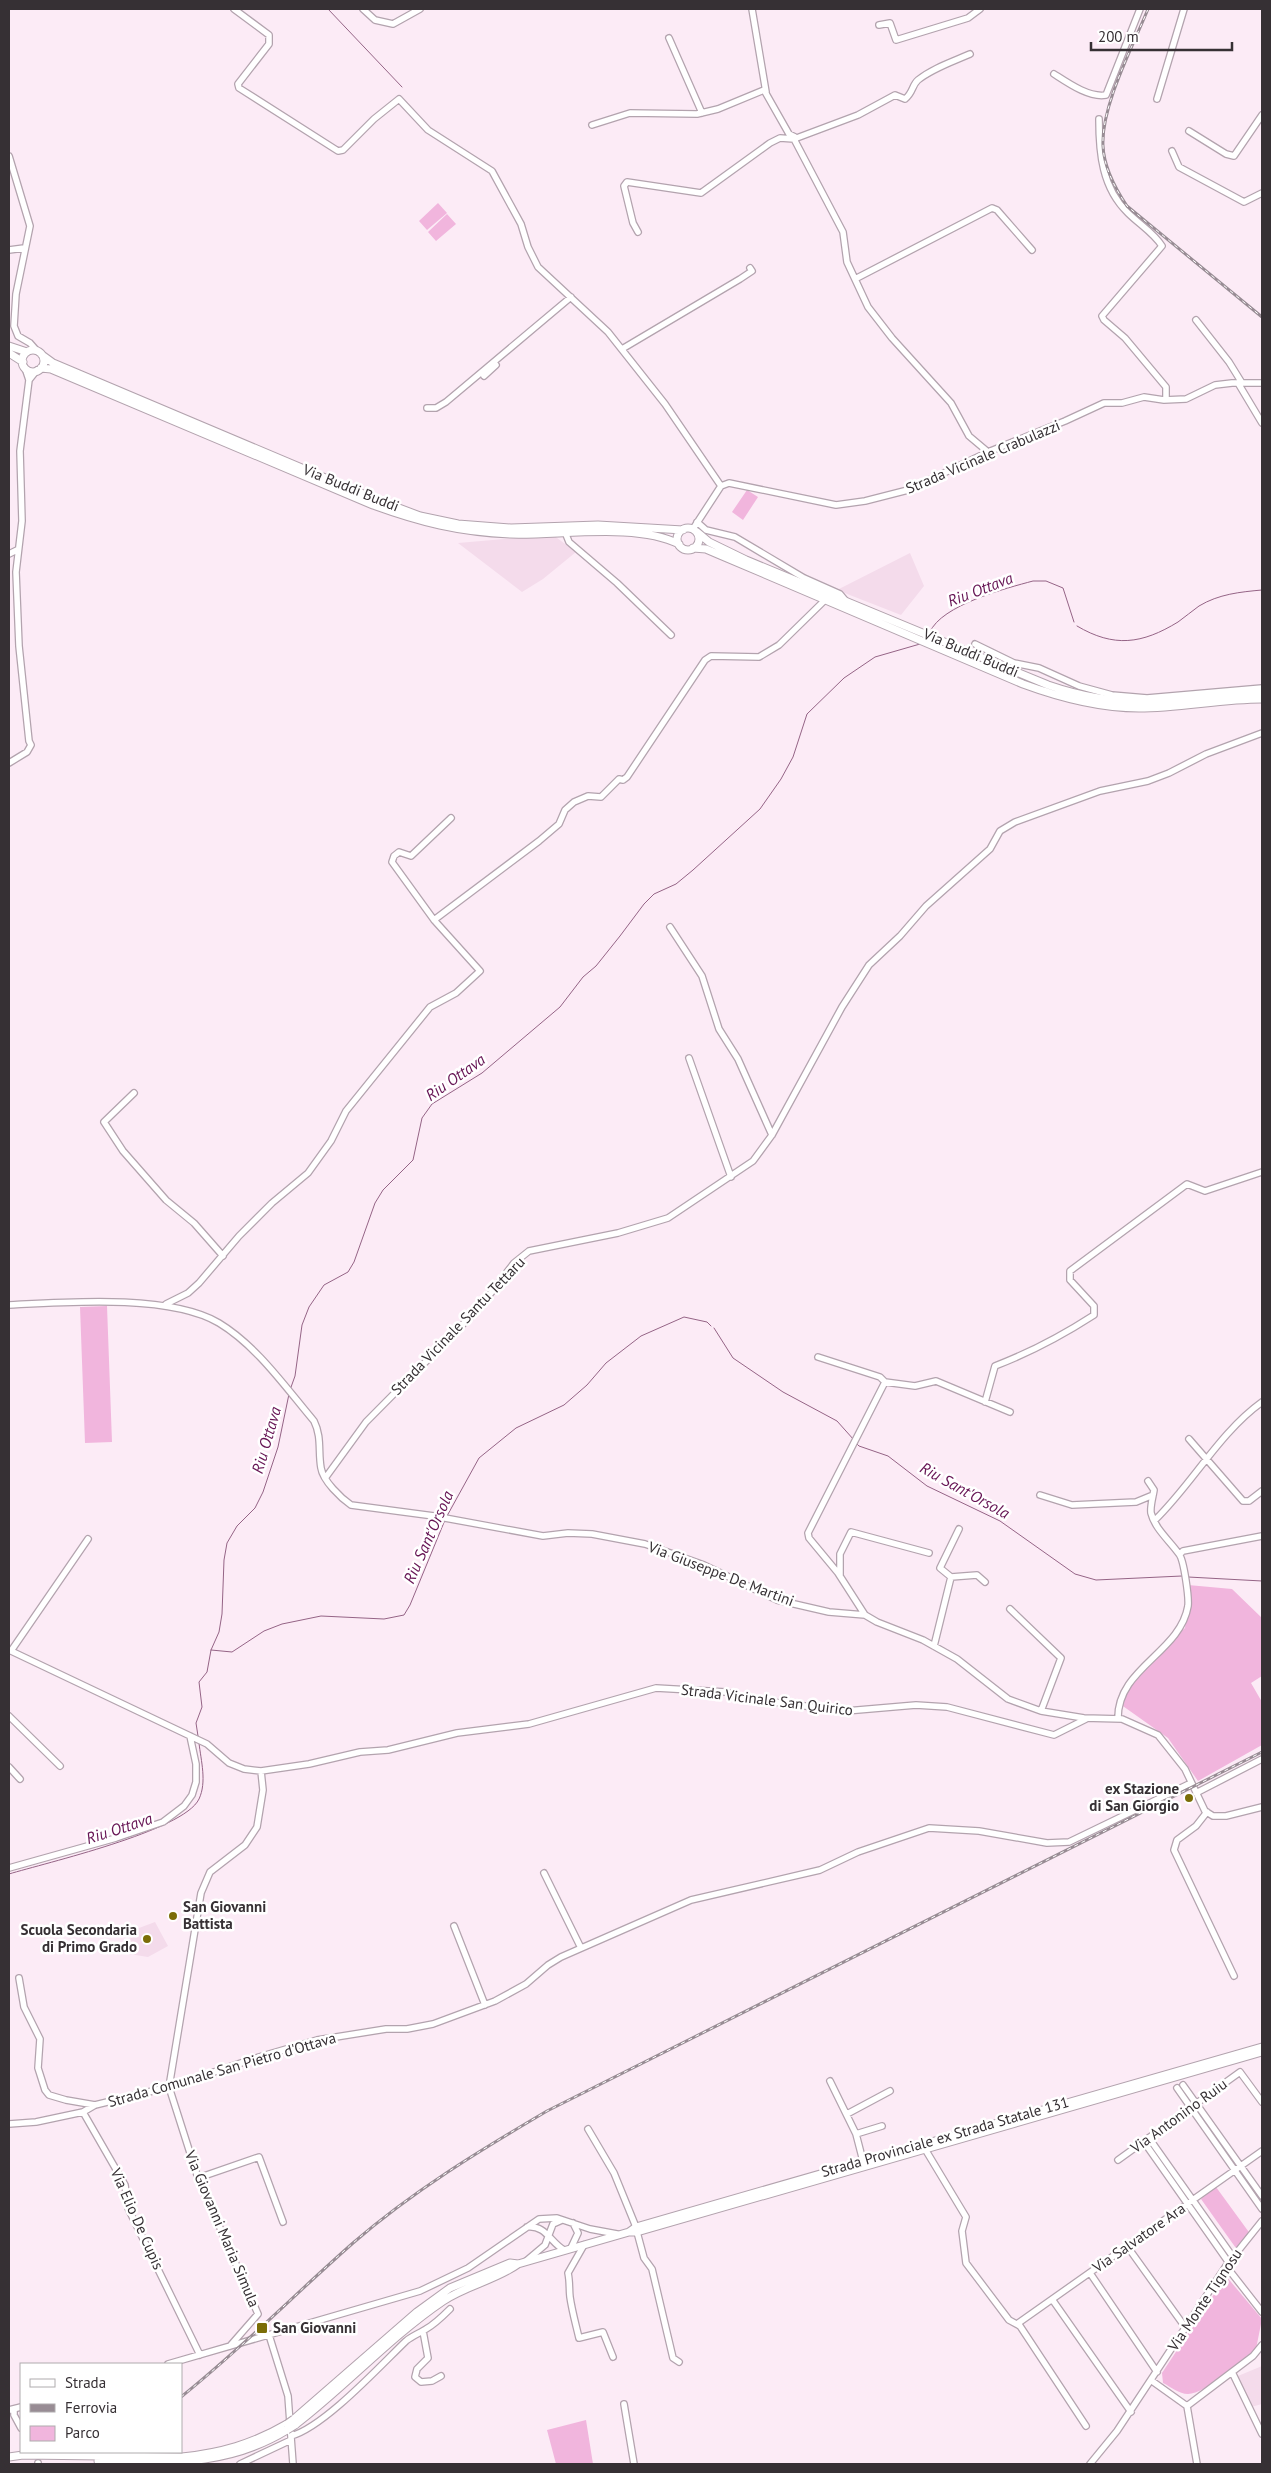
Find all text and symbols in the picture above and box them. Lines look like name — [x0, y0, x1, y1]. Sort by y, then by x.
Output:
scale bar — [1091, 20, 1232, 52]
text: 200 m — [1098, 27, 1139, 46]
street label: Strada Vicinale Crabulazzi — [903, 415, 1063, 498]
street label: Via Buddi Buddi — [299, 459, 402, 515]
water label: Riu Ottava — [945, 567, 1016, 611]
street label: Via Buddi Buddi — [920, 623, 1022, 681]
water label: Riu Ottava — [421, 1049, 489, 1105]
street label: Strada Vicinale Santu Tettaru — [387, 1253, 529, 1399]
water label: Riu Ottava — [247, 1404, 285, 1476]
water label: Riu Sant'Orsola — [917, 1457, 1013, 1523]
water label: Riu Sant'Orsola — [399, 1487, 457, 1586]
street label: Via Giuseppe De Martini — [645, 1537, 797, 1610]
street label: Strada Vicinale San Quirico — [680, 1680, 854, 1719]
place label: ex Stazione di San Giorgio — [1089, 1779, 1179, 1815]
marker: ex Stazione di San Giorgio — [1183, 1792, 1195, 1804]
water label: Riu Ottava — [83, 1808, 155, 1848]
place label: San Giovanni Battista — [183, 1897, 266, 1933]
marker: San Giovanni Battista — [167, 1910, 179, 1922]
place label: Scuola Secondaria di Primo Grado — [21, 1920, 137, 1956]
marker: Scuola Secondaria di Primo Grado — [141, 1933, 153, 1945]
street label: Strada Comunale San Pietro d'Ottava — [106, 2028, 338, 2111]
street label: Via Antonino Ruiu — [1126, 2074, 1231, 2158]
street label: Strada Provinciale ex Strada Statale 131 — [819, 2092, 1071, 2181]
street label: Via Giovanni Maria Simula — [180, 2147, 264, 2310]
street label: Via Elio De Cupis — [106, 2164, 168, 2272]
street label: Via Salvatore Ara — [1088, 2199, 1189, 2277]
street label: Via Monte Tignosu — [1163, 2245, 1246, 2355]
place label: San Giovanni — [273, 2318, 356, 2337]
marker: San Giovanni — [255, 2321, 269, 2335]
legend — [20, 2363, 182, 2453]
text: Strada — [65, 2373, 106, 2392]
text: Ferrovia — [65, 2398, 117, 2417]
text: Parco — [65, 2423, 100, 2442]

